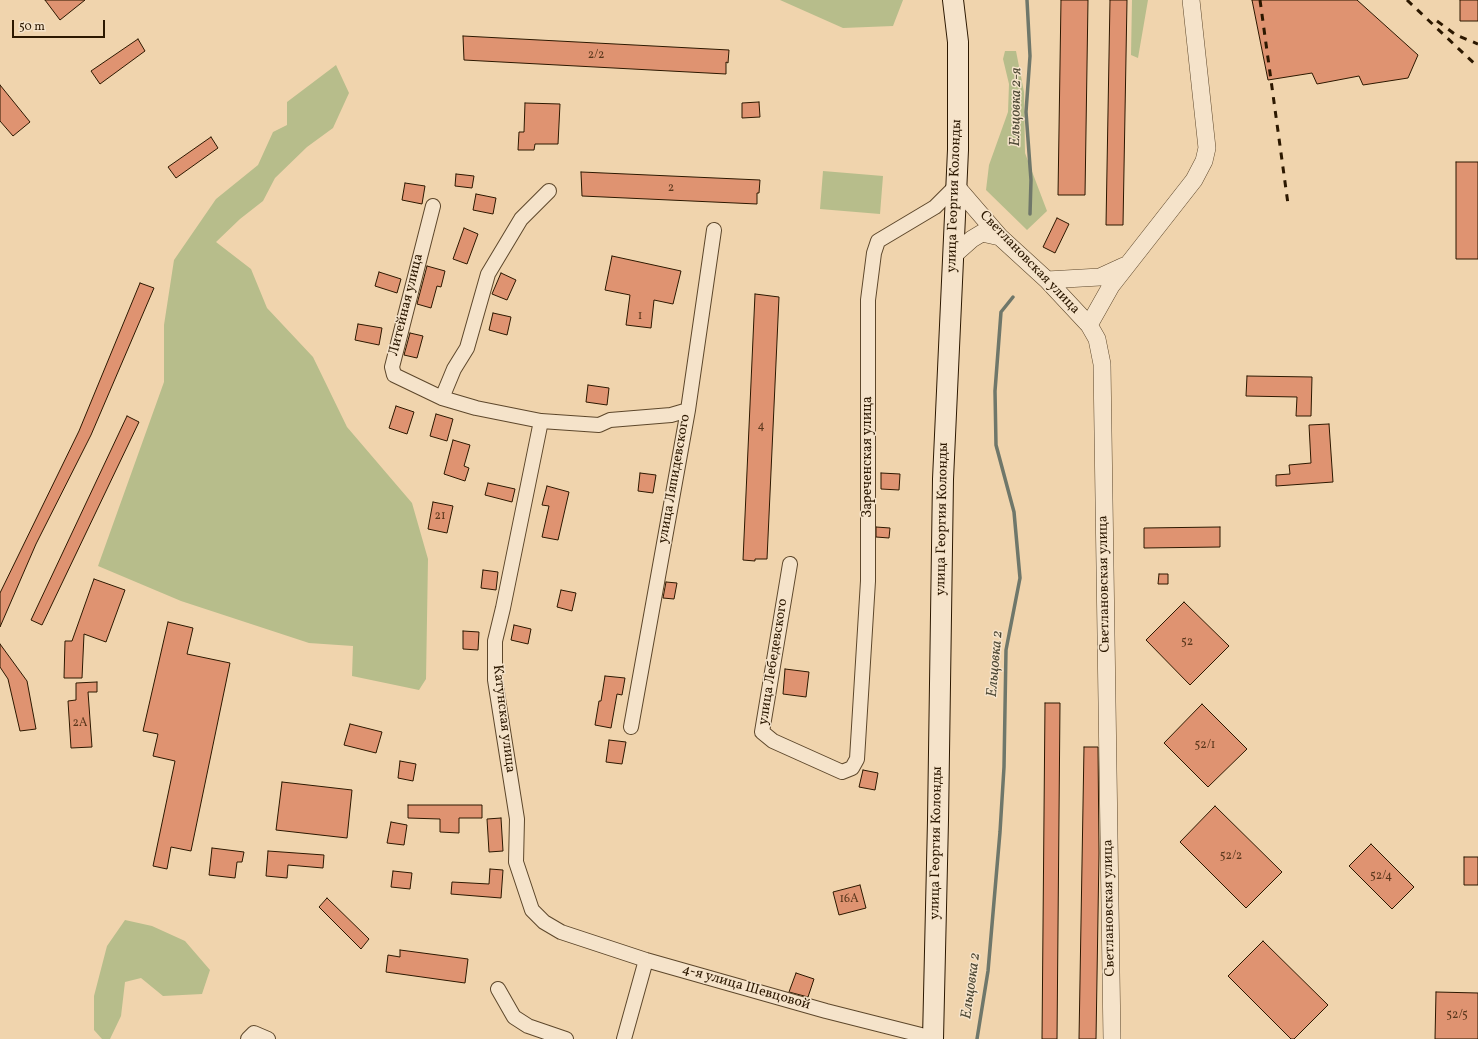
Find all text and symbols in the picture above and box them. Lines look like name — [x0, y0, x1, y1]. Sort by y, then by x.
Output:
scale bar — [14, 12, 107, 38]
text: 50 m — [19, 19, 45, 35]
house number: 2/2 — [588, 49, 604, 63]
water label: Ельцовка 2-я — [1007, 67, 1027, 147]
street label: улица Георгия Колонды — [944, 119, 966, 273]
house number: 2 — [668, 182, 674, 196]
street label: Светлановская улица — [975, 208, 1083, 318]
street label: Литейная улица — [386, 252, 428, 358]
house number: 1 — [638, 310, 642, 324]
street label: Зареченская улица — [860, 396, 876, 518]
street label: улица Ляпидевского — [655, 413, 695, 545]
house number: 4 — [757, 420, 765, 434]
street label: улица Георгия Колонды — [933, 442, 953, 596]
house number: 21 — [434, 510, 446, 524]
street label: Светлановская улица — [1095, 515, 1115, 653]
street label: улица Лебедевского — [756, 597, 792, 727]
water label: Ельцовка 2 — [984, 630, 1008, 698]
house number: 52 — [1181, 636, 1193, 650]
street label: Катунская улица — [488, 664, 518, 774]
house number: 2А — [73, 717, 87, 731]
house number: 52/1 — [1195, 739, 1215, 753]
street label: улица Георгия Колонды — [927, 766, 947, 920]
street label: Светлановская улица — [1100, 839, 1120, 977]
house number: 52/2 — [1220, 850, 1242, 864]
house number: 52/4 — [1370, 870, 1392, 884]
house number: 16А — [839, 893, 859, 907]
water label: Ельцовка 2 — [958, 952, 986, 1020]
street label: 4-я улица Шевцовой — [680, 962, 812, 1014]
house number: 52/5 — [1446, 1009, 1468, 1023]

